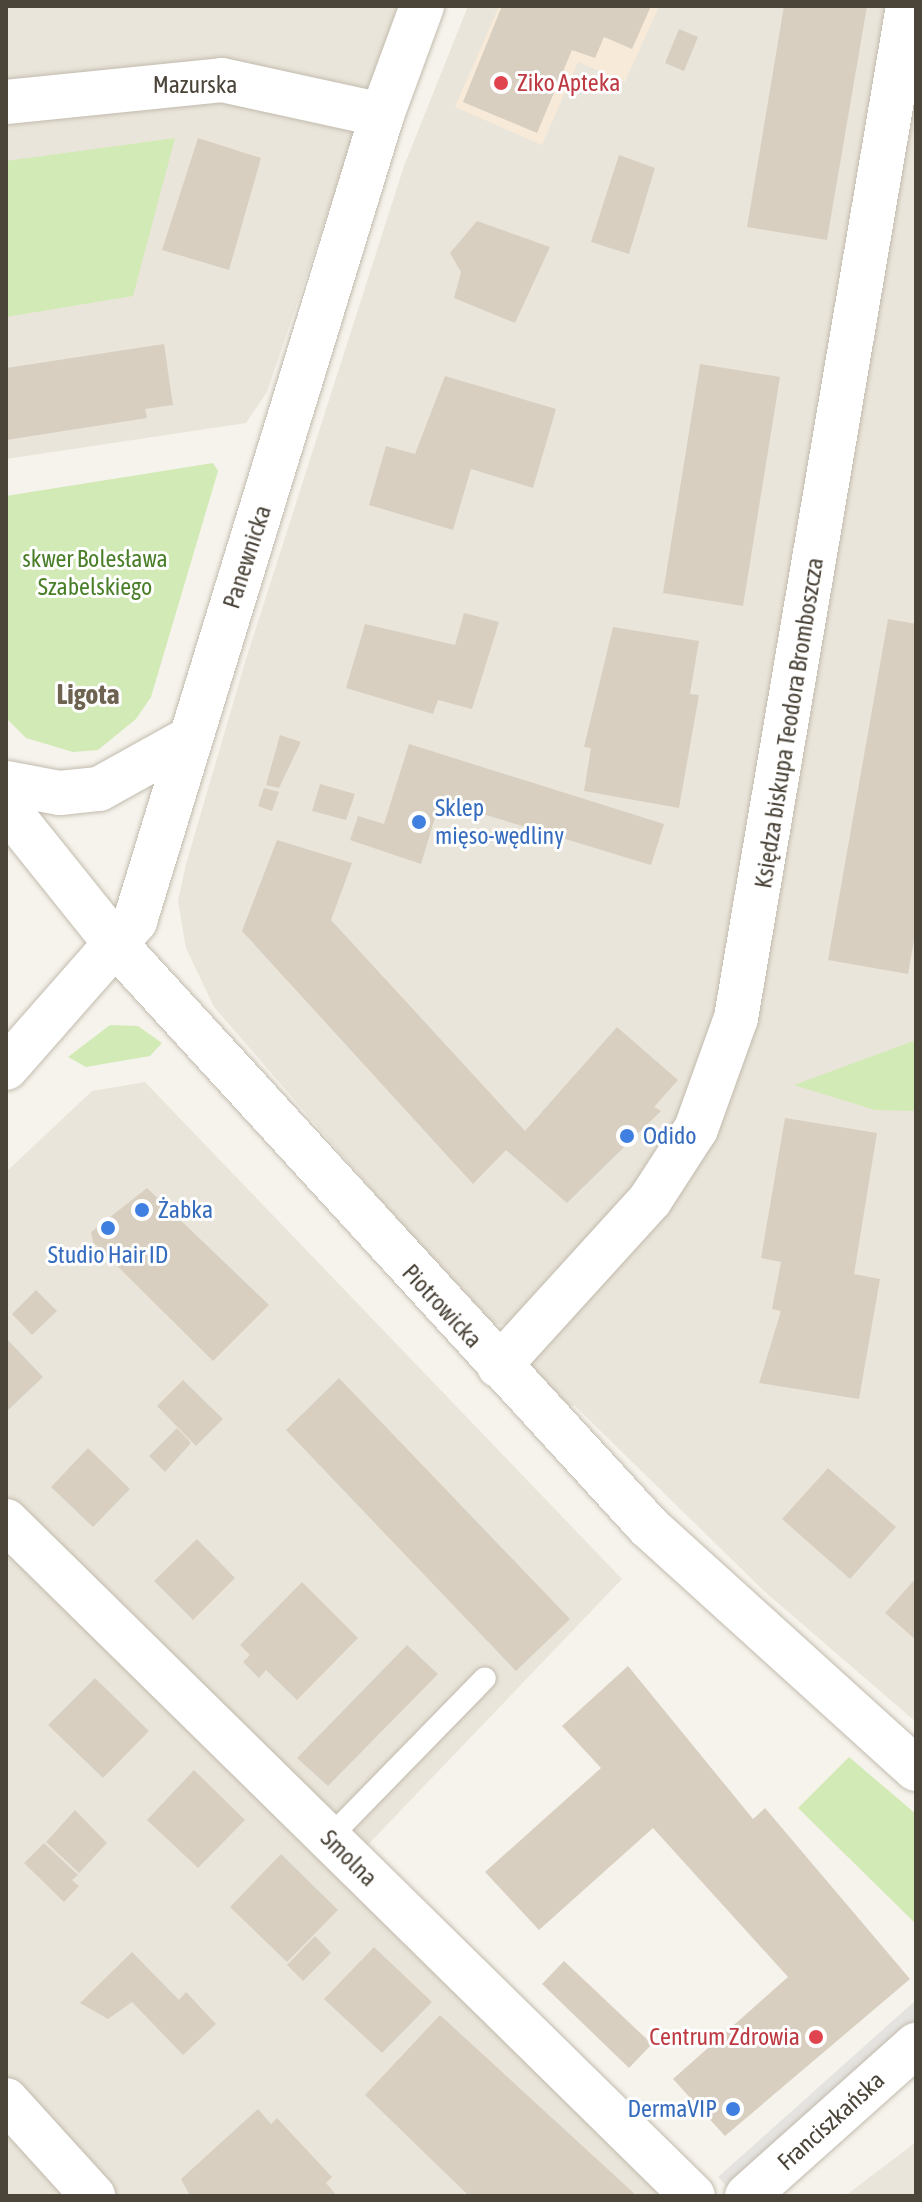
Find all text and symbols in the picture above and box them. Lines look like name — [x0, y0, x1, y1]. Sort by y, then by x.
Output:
place label: Ziko Apteka — [517, 69, 620, 97]
street label: Mazurska — [153, 71, 237, 99]
marker: Ziko Apteka — [492, 74, 510, 92]
street label: Panewnicka — [217, 502, 277, 612]
park label: skwer Bolesława Szabelskiego — [22, 545, 168, 601]
street label: Księdza biskupa Teodora Bromboszcza — [749, 556, 829, 890]
district label: Ligota — [57, 677, 119, 711]
place label: Sklep mięso-wędliny — [435, 794, 564, 850]
marker: Sklep mięso-wędliny — [410, 813, 428, 831]
place label: Odido — [643, 1122, 697, 1150]
marker: Odido — [618, 1127, 636, 1145]
place label: Żabka — [158, 1196, 213, 1224]
marker: Żabka — [133, 1201, 151, 1219]
marker: Studio Hair ID — [99, 1219, 117, 1237]
place label: Studio Hair ID — [48, 1241, 168, 1269]
street label: Piotrowicka — [396, 1258, 488, 1354]
street label: Smolna — [315, 1824, 383, 1892]
place label: Centrum Zdrowia — [649, 2023, 800, 2051]
marker: Centrum Zdrowia — [807, 2028, 825, 2046]
street label: Franciszkańska — [772, 2066, 890, 2176]
place label: DermaVIP — [628, 2095, 717, 2123]
marker: DermaVIP — [724, 2100, 742, 2118]

